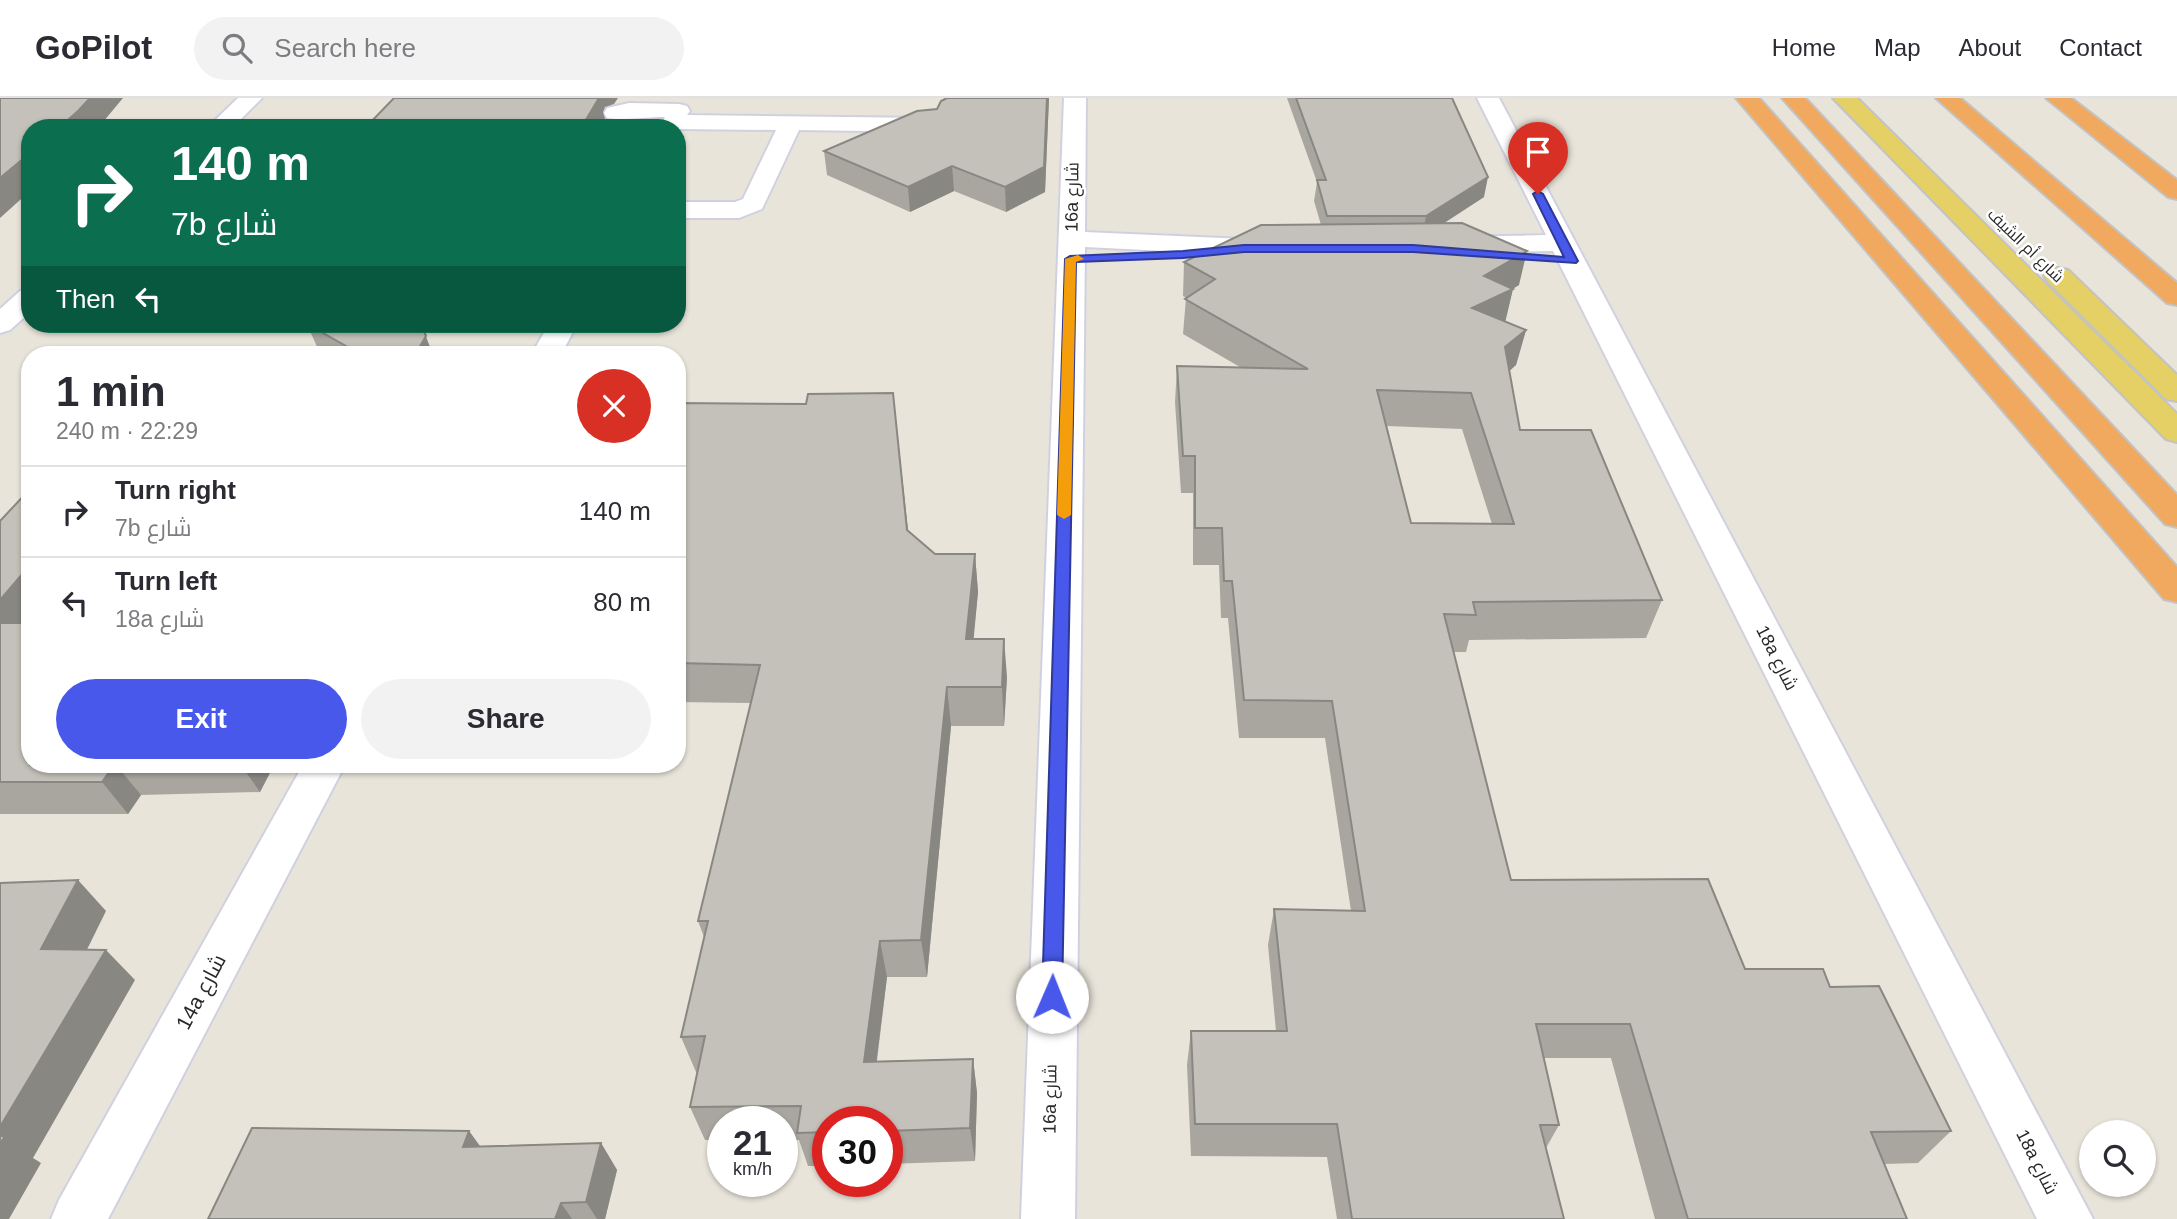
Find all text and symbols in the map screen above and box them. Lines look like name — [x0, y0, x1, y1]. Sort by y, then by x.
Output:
search box — [194, 17, 684, 80]
text: GoPilot — [35, 29, 152, 66]
icon: search — [218, 29, 256, 67]
text: Search here — [274, 33, 416, 63]
text: Home — [1772, 34, 1836, 61]
text: Map — [1874, 34, 1921, 61]
text: About — [1959, 34, 2021, 61]
text: Contact — [2059, 34, 2142, 61]
pin — [1508, 122, 1568, 194]
icon: arrive — [1519, 133, 1557, 171]
text: 140 m — [171, 136, 310, 190]
icon: right — [56, 147, 147, 238]
street label: 16a شارع — [1061, 162, 1085, 232]
street label: شارع أم الشيف — [1982, 204, 2068, 288]
text: 7b شارع — [171, 206, 277, 242]
icon: left — [129, 280, 167, 318]
text: Then — [56, 284, 115, 314]
text: 1 min — [56, 368, 166, 415]
button: close — [577, 369, 651, 443]
text: 240 m · 22:29 — [56, 418, 198, 444]
text: Turn right — [115, 475, 236, 505]
icon: right — [56, 493, 94, 531]
text: 140 m — [579, 496, 651, 526]
text: 7b شارع — [115, 515, 192, 541]
text: Turn left — [115, 566, 217, 596]
icon: left — [56, 584, 94, 622]
text: 80 m — [593, 587, 651, 617]
text: 18a شارع — [115, 606, 204, 632]
street label: 18a شارع — [1750, 622, 1802, 695]
button: Exit — [56, 679, 347, 759]
button: Share — [361, 679, 651, 759]
street label: 14a شارع — [171, 950, 233, 1035]
position arrow — [1015, 960, 1089, 1034]
street label: 16a شارع — [1039, 1064, 1063, 1134]
speed limit sign: 30 — [812, 1106, 903, 1197]
map controls — [2079, 1120, 2156, 1197]
button: search — [2079, 1120, 2156, 1197]
text: 21 — [733, 1123, 772, 1162]
street label: 18a شارع — [2010, 1126, 2062, 1199]
text: km/h — [733, 1159, 772, 1179]

